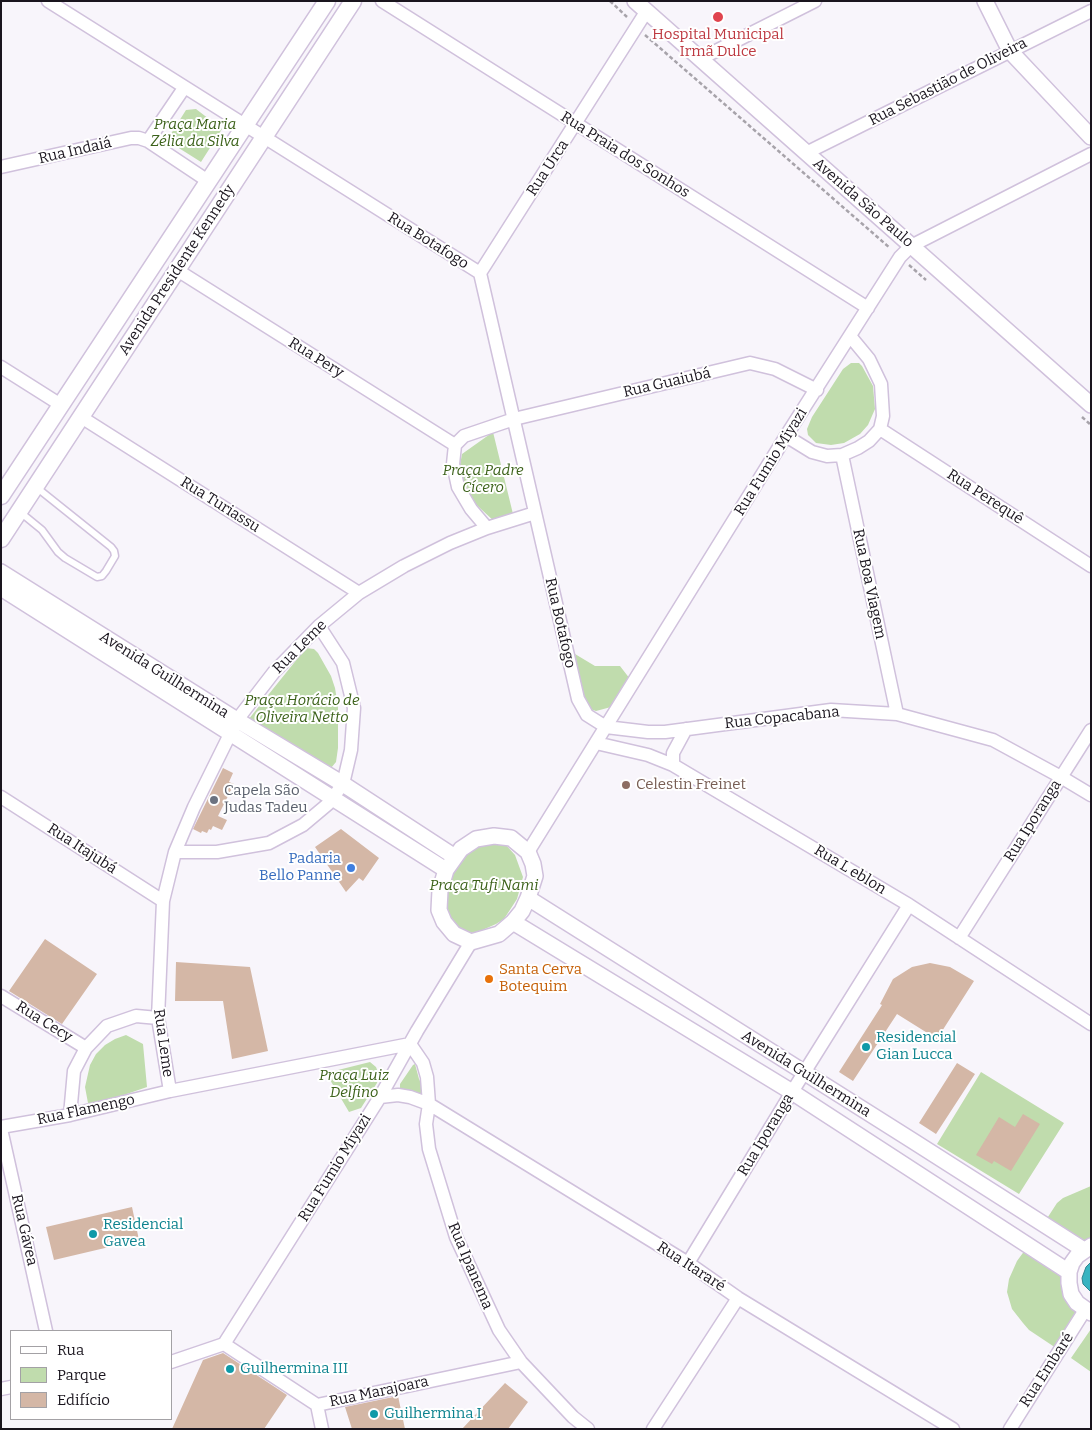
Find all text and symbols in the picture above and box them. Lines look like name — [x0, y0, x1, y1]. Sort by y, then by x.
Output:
marker: Hospital Municipal Irmã Dulce — [711, 10, 725, 24]
place label: Hospital Municipal Irmã Dulce — [652, 26, 784, 61]
street label: Rua Sebastião de Oliveira — [866, 34, 1030, 130]
street label: Rua Praia dos Sonhos — [557, 108, 693, 202]
park label: Praça Maria Zélia da Silva — [150, 116, 240, 151]
street label: Rua Indaiá — [37, 134, 113, 168]
street label: Rua Urca — [523, 137, 573, 199]
street label: Avenida São Paulo — [809, 155, 917, 251]
street label: Avenida Presidente Kennedy — [115, 181, 239, 359]
street label: Rua Botafogo — [384, 209, 472, 273]
street label: Rua Pery — [285, 334, 347, 382]
street label: Rua Guaiubá — [622, 364, 712, 402]
street label: Rua Fumio Miyazi — [731, 405, 811, 519]
park label: Praça Padre Cícero — [442, 462, 524, 497]
street label: Rua Perequê — [943, 466, 1027, 528]
street label: Rua Turiassu — [177, 473, 263, 537]
street label: Rua Boa Viagem — [849, 527, 889, 641]
street label: Rua Botafogo — [541, 576, 579, 670]
street label: Rua Leme — [269, 616, 331, 678]
street label: Avenida Guilhermina — [96, 628, 232, 722]
park label: Praça Horácio de Oliveira Netto — [245, 692, 359, 727]
street label: Rua Copacabana — [724, 703, 840, 733]
place label: Celestin Freinet — [636, 776, 746, 794]
street label: Rua Iporanga — [1001, 777, 1065, 865]
marker: Celestin Freinet — [620, 779, 632, 791]
place label: Capela São Judas Tadeu — [224, 782, 308, 817]
marker: Capela São Judas Tadeu — [208, 794, 220, 806]
street label: Rua Itajubá — [44, 820, 120, 878]
street label: Rua L eblon — [811, 841, 889, 899]
place label: Padaria Bello Panne — [259, 850, 341, 885]
marker: Padaria Bello Panne — [345, 862, 357, 874]
park label: Praça Tufi Nami — [430, 877, 538, 895]
place label: Santa Cerva Botequim — [499, 961, 582, 996]
marker: Santa Cerva Botequim — [483, 973, 495, 985]
street label: Rua Cecy — [13, 998, 75, 1046]
street label: Rua Leme — [149, 1008, 177, 1078]
street label: Avenida Guilhermina — [738, 1027, 874, 1121]
place label: Residencial Gian Lucca — [876, 1029, 956, 1064]
marker: Residencial Gian Lucca — [860, 1041, 872, 1053]
park label: Praça Luiz Delfino — [319, 1067, 389, 1102]
street label: Rua Iporanga — [734, 1090, 798, 1180]
street label: Rua Flamengo — [35, 1091, 137, 1129]
street label: Rua Fumio Miyazi — [295, 1111, 375, 1225]
street label: Rua Gávea — [7, 1192, 41, 1268]
place label: Residencial Gavea — [103, 1216, 183, 1251]
street label: Rua Ipanema — [444, 1220, 496, 1312]
marker: Residencial Gavea — [87, 1228, 99, 1240]
street label: Rua Itararé — [653, 1238, 729, 1296]
street label: Rua Embaré — [1016, 1329, 1078, 1411]
legend — [10, 1330, 172, 1420]
text: Rua — [57, 1341, 84, 1359]
place label: Guilhermina III — [240, 1360, 348, 1378]
marker: Guilhermina III — [224, 1363, 236, 1375]
text: Parque — [57, 1366, 106, 1384]
street label: Rua Marajoara — [328, 1373, 430, 1411]
text: Edifício — [57, 1391, 110, 1409]
place label: Guilhermina I — [384, 1405, 482, 1423]
marker: Guilhermina I — [368, 1408, 380, 1420]

